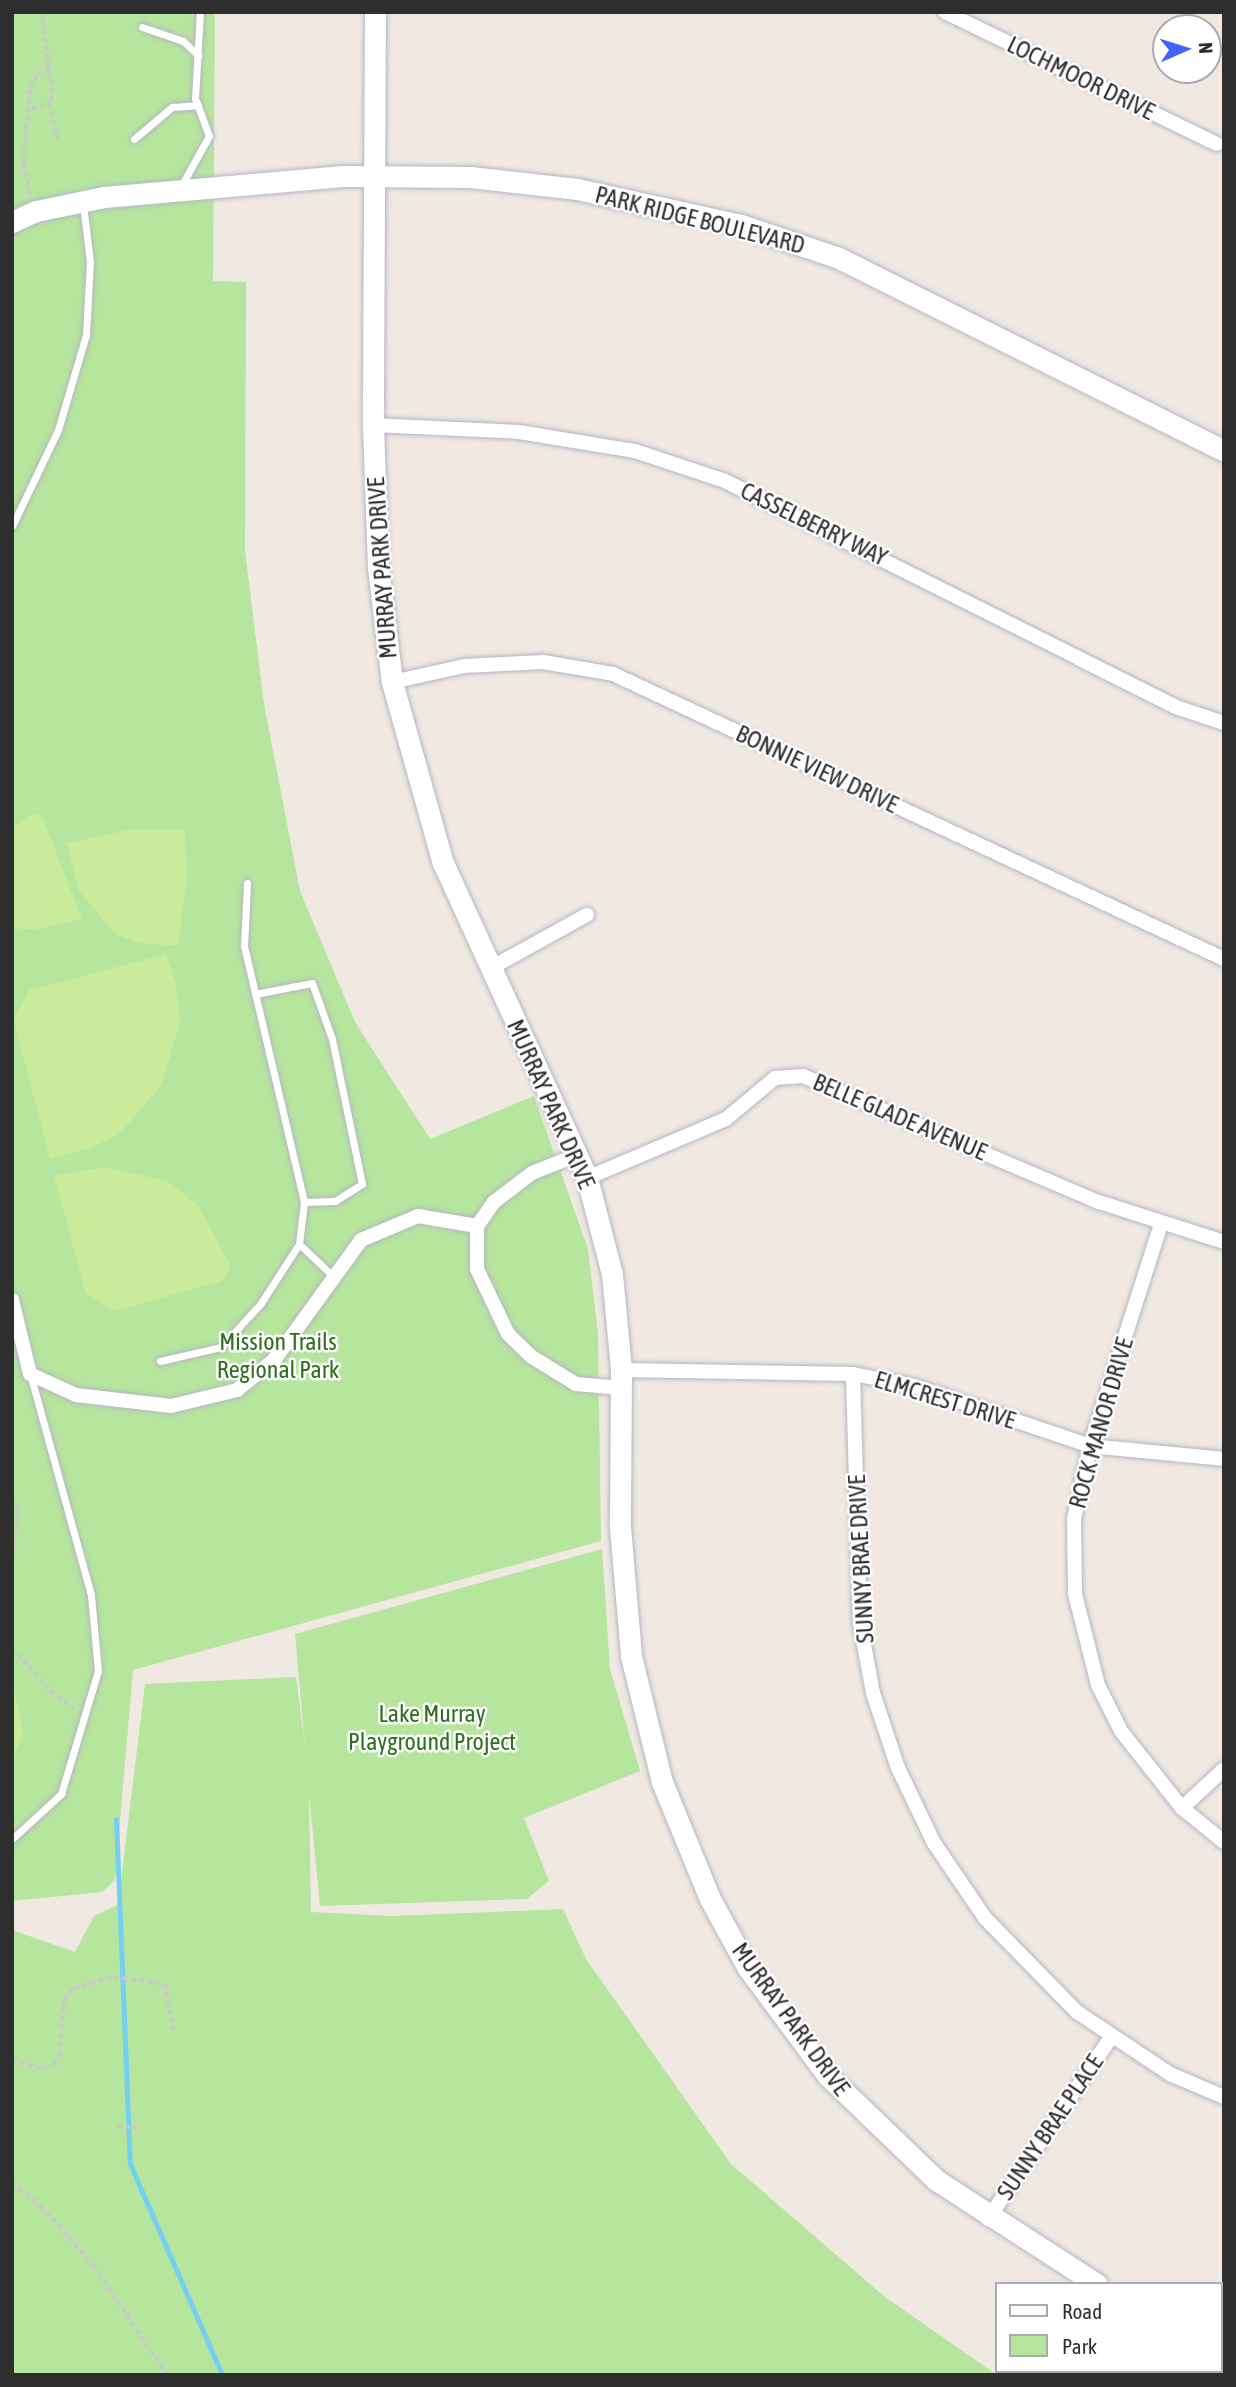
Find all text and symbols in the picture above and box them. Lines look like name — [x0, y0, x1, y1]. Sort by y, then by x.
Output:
north arrow — [1152, 14, 1222, 84]
street label: LOCHMOOR DRIVE — [1003, 30, 1159, 126]
text: N — [1195, 42, 1217, 54]
street label: PARK RIDGE BOULEVARD — [592, 180, 808, 260]
street label: MURRAY PARK DRIVE — [361, 476, 403, 660]
street label: CASSELBERRY WAY — [736, 476, 892, 572]
street label: BONNIE VIEW DRIVE — [731, 719, 903, 819]
street label: MURRAY PARK DRIVE — [501, 1015, 601, 1193]
street label: BELLE GLADE AVENUE — [809, 1067, 991, 1167]
park label: Mission Trails Regional Park — [217, 1328, 339, 1384]
street label: ROCK MANOR DRIVE — [1063, 1334, 1139, 1512]
street label: ELMCREST DRIVE — [871, 1365, 1019, 1435]
street label: SUNNY BRAE DRIVE — [842, 1474, 880, 1644]
park label: Lake Murray Playground Project — [348, 1700, 516, 1756]
street label: MURRAY PARK DRIVE — [726, 1937, 856, 2101]
street label: SUNNY BRAE PLACE — [991, 2049, 1109, 2205]
legend — [995, 2282, 1222, 2373]
text: Road — [1062, 2299, 1102, 2323]
text: Park — [1062, 2334, 1097, 2358]

